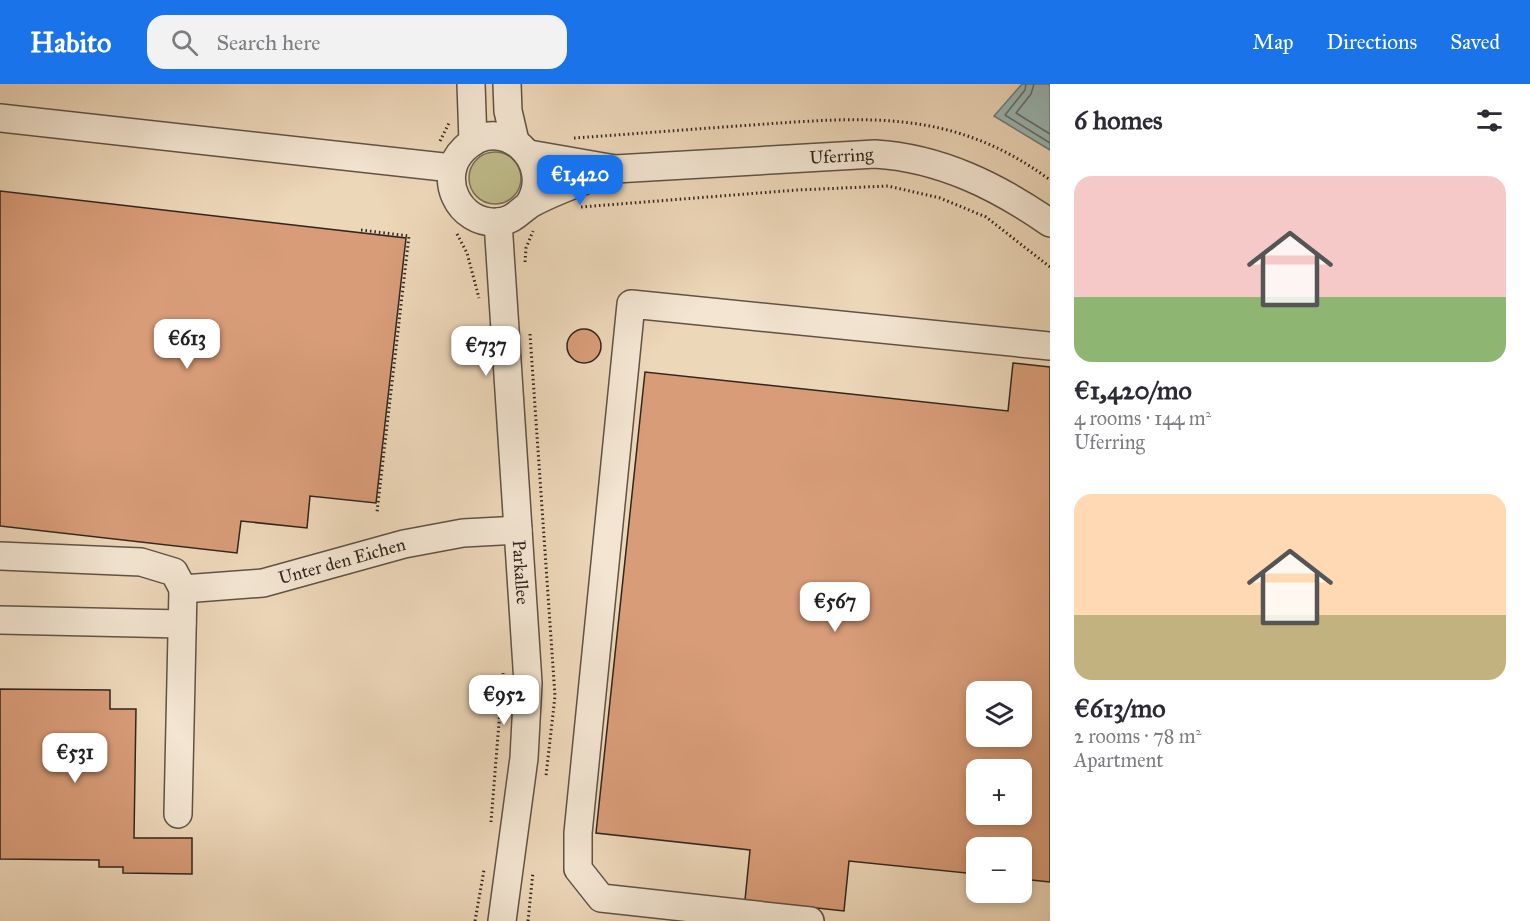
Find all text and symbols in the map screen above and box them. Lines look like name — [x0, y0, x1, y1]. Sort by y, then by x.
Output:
search box — [147, 15, 567, 69]
text: Habito — [30, 25, 111, 60]
icon: search — [168, 26, 201, 59]
text: Search here — [216, 29, 320, 56]
text: Map — [1253, 29, 1294, 55]
text: Directions — [1327, 29, 1417, 55]
text: Saved — [1450, 29, 1500, 55]
text: 6 homes — [1074, 104, 1163, 136]
icon: filters — [1473, 104, 1506, 137]
street label: Uferring — [809, 143, 874, 169]
pin: €1,420 — [531, 155, 629, 206]
text: €1,420 — [551, 162, 609, 186]
icon: home — [1236, 215, 1344, 323]
pin: €613 — [151, 319, 223, 370]
text: €613 — [168, 326, 206, 350]
pin: €737 — [450, 326, 522, 377]
text: €737 — [465, 333, 507, 357]
text: €1,420/mo — [1074, 374, 1192, 406]
text: 4 rooms · 144 m² — [1074, 406, 1211, 430]
text: Uferring — [1074, 430, 1145, 454]
street label: Unter den Eichen — [276, 533, 408, 589]
icon: home — [1236, 533, 1344, 641]
street label: Parkallee — [508, 539, 534, 605]
pin: €567 — [799, 582, 871, 633]
text: €567 — [814, 589, 856, 613]
pin: €952 — [468, 675, 540, 726]
map controls — [966, 681, 1032, 903]
button: layers — [966, 681, 1032, 747]
text: €952 — [483, 682, 525, 706]
text: €613/mo — [1074, 692, 1166, 724]
text: 2 rooms · 78 m² — [1074, 724, 1201, 748]
pin: €531 — [39, 733, 111, 784]
text: €531 — [56, 740, 94, 764]
text: Apartment — [1074, 748, 1163, 772]
button: + — [966, 759, 1032, 825]
button: − — [966, 837, 1032, 903]

